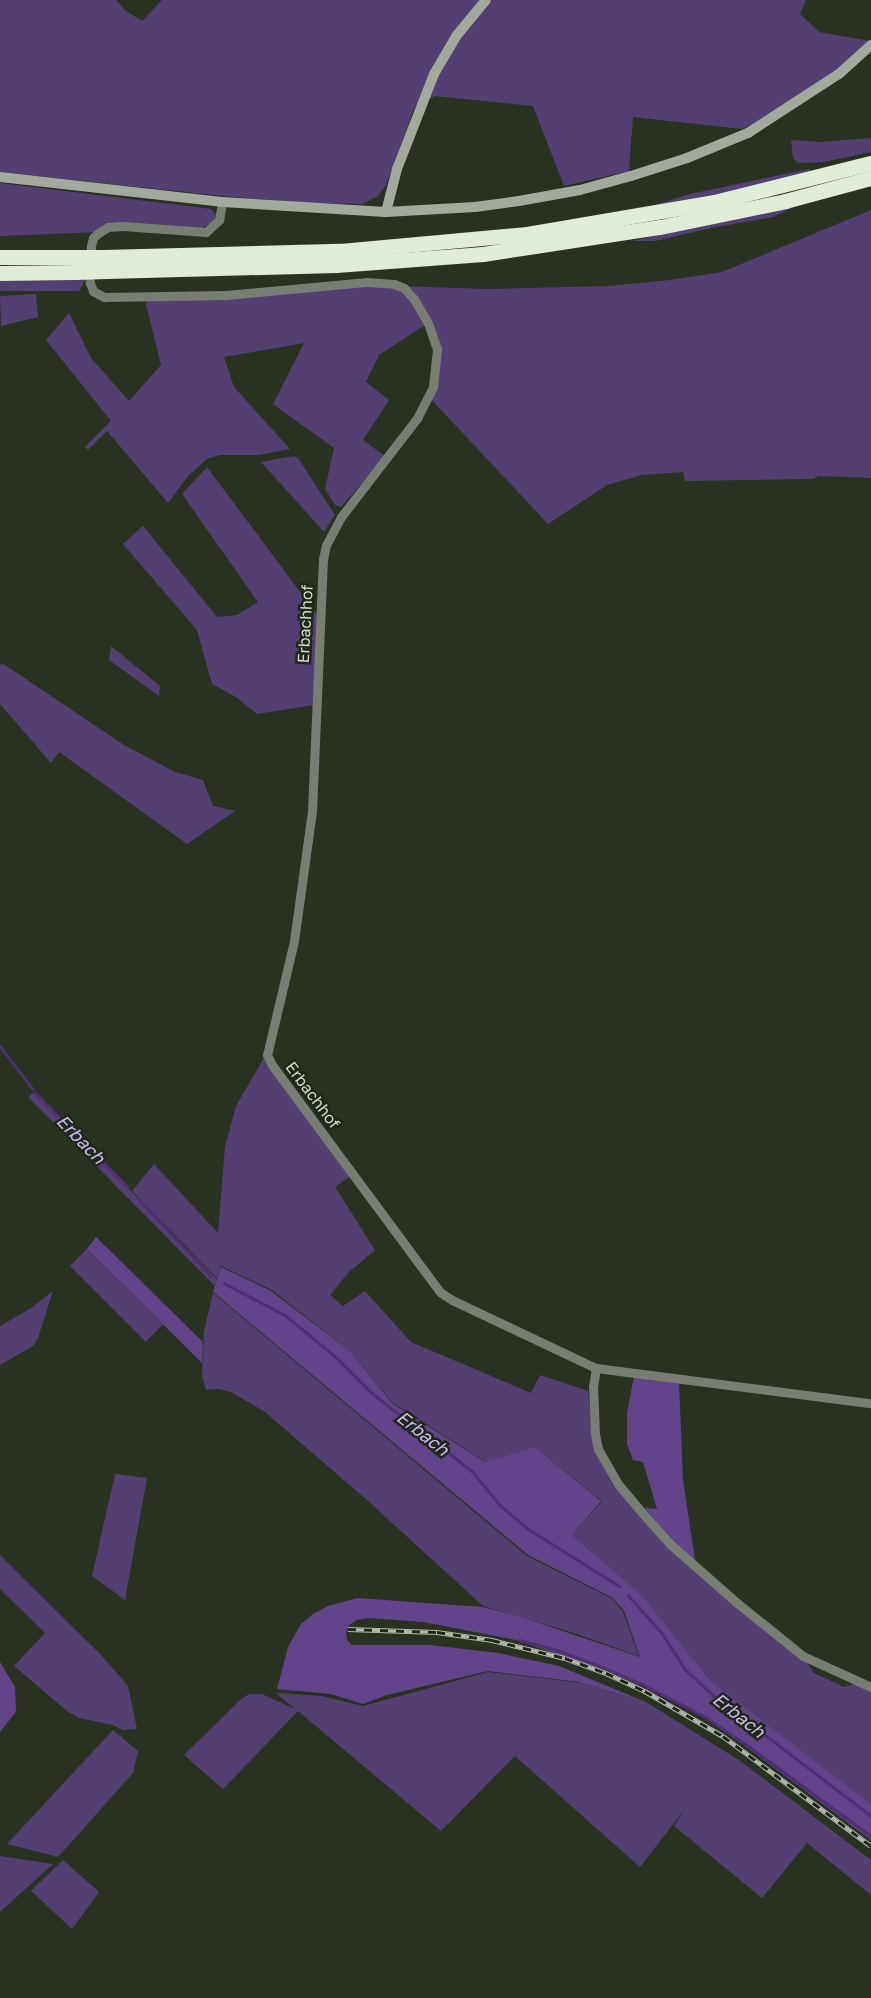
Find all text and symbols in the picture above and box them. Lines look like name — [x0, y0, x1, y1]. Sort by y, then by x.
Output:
street label: Erbachhof — [293, 584, 317, 664]
street label: Erbachhof — [282, 1058, 344, 1132]
water label: Erbach — [52, 1110, 110, 1168]
water label: Erbach — [393, 1406, 453, 1460]
water label: Erbach — [709, 1688, 769, 1742]

